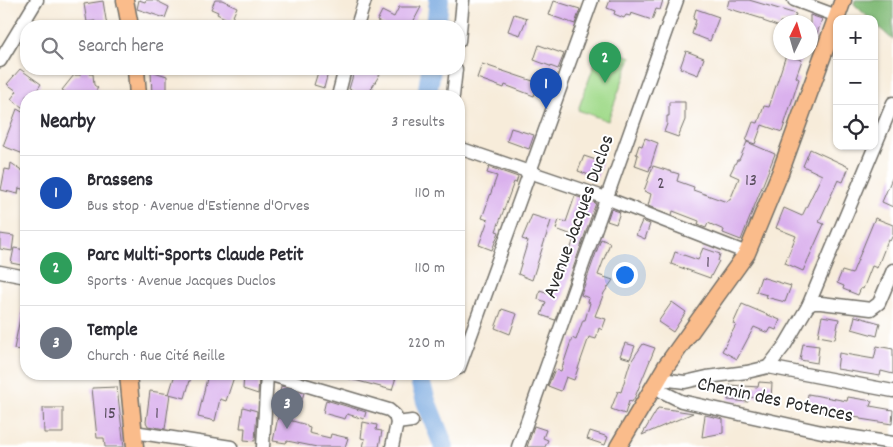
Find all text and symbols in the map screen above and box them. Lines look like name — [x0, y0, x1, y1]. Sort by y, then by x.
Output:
north arrow — [773, 15, 818, 60]
map controls — [833, 15, 878, 150]
button: + — [833, 15, 878, 60]
search box — [20, 20, 465, 75]
icon: search — [38, 34, 66, 62]
text: Search here — [78, 34, 164, 61]
pin: 2 — [589, 42, 621, 83]
button: − — [833, 60, 878, 105]
pin: 1 — [530, 68, 562, 109]
button: locate — [833, 105, 878, 150]
text: Nearby — [40, 108, 95, 138]
text: 3 results — [391, 111, 445, 134]
street label: Avenue Jacques Duclos — [537, 131, 623, 303]
text: Brassens — [87, 168, 153, 195]
house number: 13 — [745, 169, 757, 194]
house number: 2 — [657, 172, 665, 197]
text: 1 — [54, 182, 58, 205]
text: 110 m — [415, 182, 445, 205]
text: Bus stop · Avenue d'Estienne d'Orves — [87, 195, 310, 218]
text: Parc Multi-Sports Claude Petit — [87, 243, 304, 270]
house number: 1 — [706, 251, 710, 276]
text: 2 — [53, 257, 60, 280]
text: 110 m — [415, 257, 445, 280]
your location — [612, 262, 638, 288]
text: Sports · Avenue Jacques Duclos — [87, 270, 276, 293]
text: Temple — [87, 318, 138, 345]
text: 3 — [52, 332, 60, 355]
text: 220 m — [408, 332, 445, 355]
text: Church · Rue Cité Reille — [87, 345, 225, 368]
street label: Chemin des Potences — [694, 371, 856, 431]
pin: 3 — [271, 388, 303, 429]
house number: 15 — [104, 402, 116, 427]
house number: 1 — [155, 402, 159, 427]

